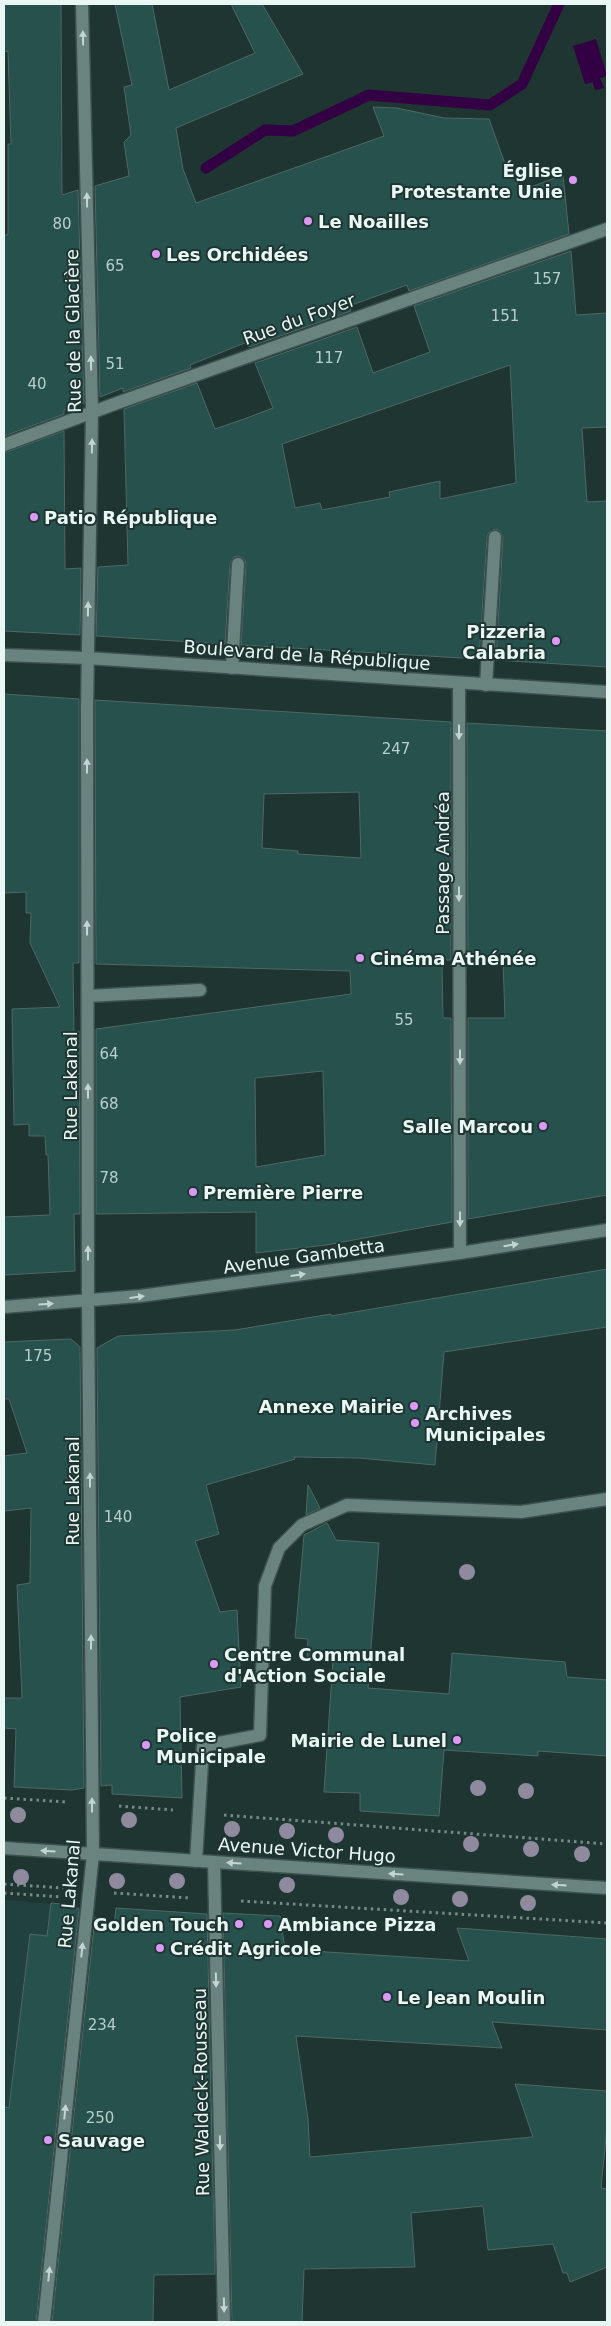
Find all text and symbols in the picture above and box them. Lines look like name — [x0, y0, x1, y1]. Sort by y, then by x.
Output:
one-way arrow — [79, 29, 87, 45]
place label: Église Protestante Unie — [391, 160, 563, 202]
marker: Église Protestante Unie — [567, 174, 579, 186]
one-way arrow — [83, 192, 91, 208]
place label: Le Noailles — [318, 211, 429, 232]
house number: 80 — [52, 215, 72, 233]
marker: Le Noailles — [302, 215, 314, 227]
place label: Les Orchidées — [166, 244, 309, 265]
marker: Les Orchidées — [150, 248, 162, 260]
street label: Rue de la Glacière — [61, 249, 85, 413]
house number: 65 — [105, 257, 125, 275]
house number: 157 — [533, 270, 561, 288]
street label: Rue du Foyer — [240, 289, 359, 349]
house number: 151 — [491, 307, 519, 325]
house number: 117 — [315, 349, 343, 367]
one-way arrow — [87, 354, 95, 370]
house number: 51 — [105, 355, 125, 373]
house number: 40 — [27, 375, 47, 393]
one-way arrow — [88, 438, 96, 454]
place label: Patio République — [44, 507, 217, 528]
marker: Patio République — [28, 511, 40, 523]
one-way arrow — [84, 601, 92, 617]
place label: Pizzeria Calabria — [462, 621, 546, 663]
marker: Pizzeria Calabria — [550, 635, 562, 647]
street label: Boulevard de la République — [183, 636, 431, 674]
one-way arrow — [455, 724, 463, 740]
house number: 247 — [382, 740, 410, 758]
one-way arrow — [83, 757, 91, 773]
street label: Passage Andréa — [432, 791, 453, 935]
one-way arrow — [455, 886, 463, 902]
one-way arrow — [83, 920, 91, 936]
place label: Cinéma Athénée — [370, 948, 536, 969]
marker: Cinéma Athénée — [354, 952, 366, 964]
house number: 55 — [394, 1011, 414, 1029]
street label: Rue Lakanal — [60, 1031, 81, 1141]
house number: 64 — [99, 1045, 119, 1063]
one-way arrow — [456, 1049, 464, 1065]
one-way arrow — [84, 1082, 92, 1098]
house number: 68 — [99, 1095, 119, 1113]
place label: Salle Marcou — [402, 1116, 533, 1137]
marker: Salle Marcou — [537, 1120, 549, 1132]
house number: 78 — [99, 1169, 119, 1187]
place label: Première Pierre — [203, 1182, 363, 1203]
marker: Première Pierre — [187, 1186, 199, 1198]
one-way arrow — [456, 1211, 464, 1227]
street label: Avenue Gambetta — [222, 1234, 386, 1278]
one-way arrow — [503, 1240, 519, 1248]
one-way arrow — [84, 1245, 92, 1261]
one-way arrow — [290, 1271, 306, 1279]
one-way arrow — [129, 1293, 145, 1301]
one-way arrow — [38, 1300, 54, 1308]
house number: 175 — [24, 1347, 52, 1365]
place label: Annexe Mairie — [259, 1396, 404, 1417]
marker: Annexe Mairie — [408, 1400, 420, 1412]
place label: Archives Municipales — [425, 1403, 546, 1445]
marker: Archives Municipales — [409, 1417, 421, 1429]
street label: Rue Lakanal — [62, 1436, 83, 1546]
one-way arrow — [86, 1472, 94, 1488]
house number: 140 — [104, 1508, 132, 1526]
one-way arrow — [87, 1634, 95, 1650]
place label: Centre Communal d'Action Sociale — [224, 1644, 405, 1686]
marker: Centre Communal d'Action Sociale — [208, 1658, 220, 1670]
place label: Police Municipale — [156, 1725, 266, 1767]
place label: Mairie de Lunel — [290, 1730, 447, 1751]
marker: Mairie de Lunel — [451, 1734, 463, 1746]
marker: Police Municipale — [140, 1739, 152, 1751]
one-way arrow — [88, 1797, 96, 1813]
street label: Avenue Victor Hugo — [217, 1833, 397, 1867]
street label: Rue Lakanal — [54, 1839, 84, 1949]
one-way arrow — [40, 1846, 56, 1854]
one-way arrow — [226, 1859, 242, 1867]
one-way arrow — [388, 1869, 404, 1877]
one-way arrow — [550, 1880, 566, 1888]
place label: Golden Touch — [93, 1914, 229, 1935]
place label: Ambiance Pizza — [278, 1914, 436, 1935]
marker: Golden Touch — [233, 1918, 245, 1930]
marker: Ambiance Pizza — [262, 1918, 274, 1930]
place label: Crédit Agricole — [170, 1938, 322, 1959]
one-way arrow — [78, 1942, 86, 1958]
marker: Crédit Agricole — [154, 1942, 166, 1954]
one-way arrow — [212, 1973, 220, 1989]
place label: Le Jean Moulin — [397, 1987, 545, 2008]
street label: Rue Waldeck-Rousseau — [189, 1988, 213, 2196]
marker: Le Jean Moulin — [381, 1991, 393, 2003]
house number: 234 — [88, 2016, 116, 2034]
one-way arrow — [61, 2104, 69, 2120]
house number: 250 — [86, 2109, 114, 2127]
place label: Sauvage — [58, 2130, 145, 2151]
marker: Sauvage — [42, 2134, 54, 2146]
one-way arrow — [216, 2135, 224, 2151]
one-way arrow — [45, 2265, 53, 2281]
one-way arrow — [220, 2297, 228, 2313]

